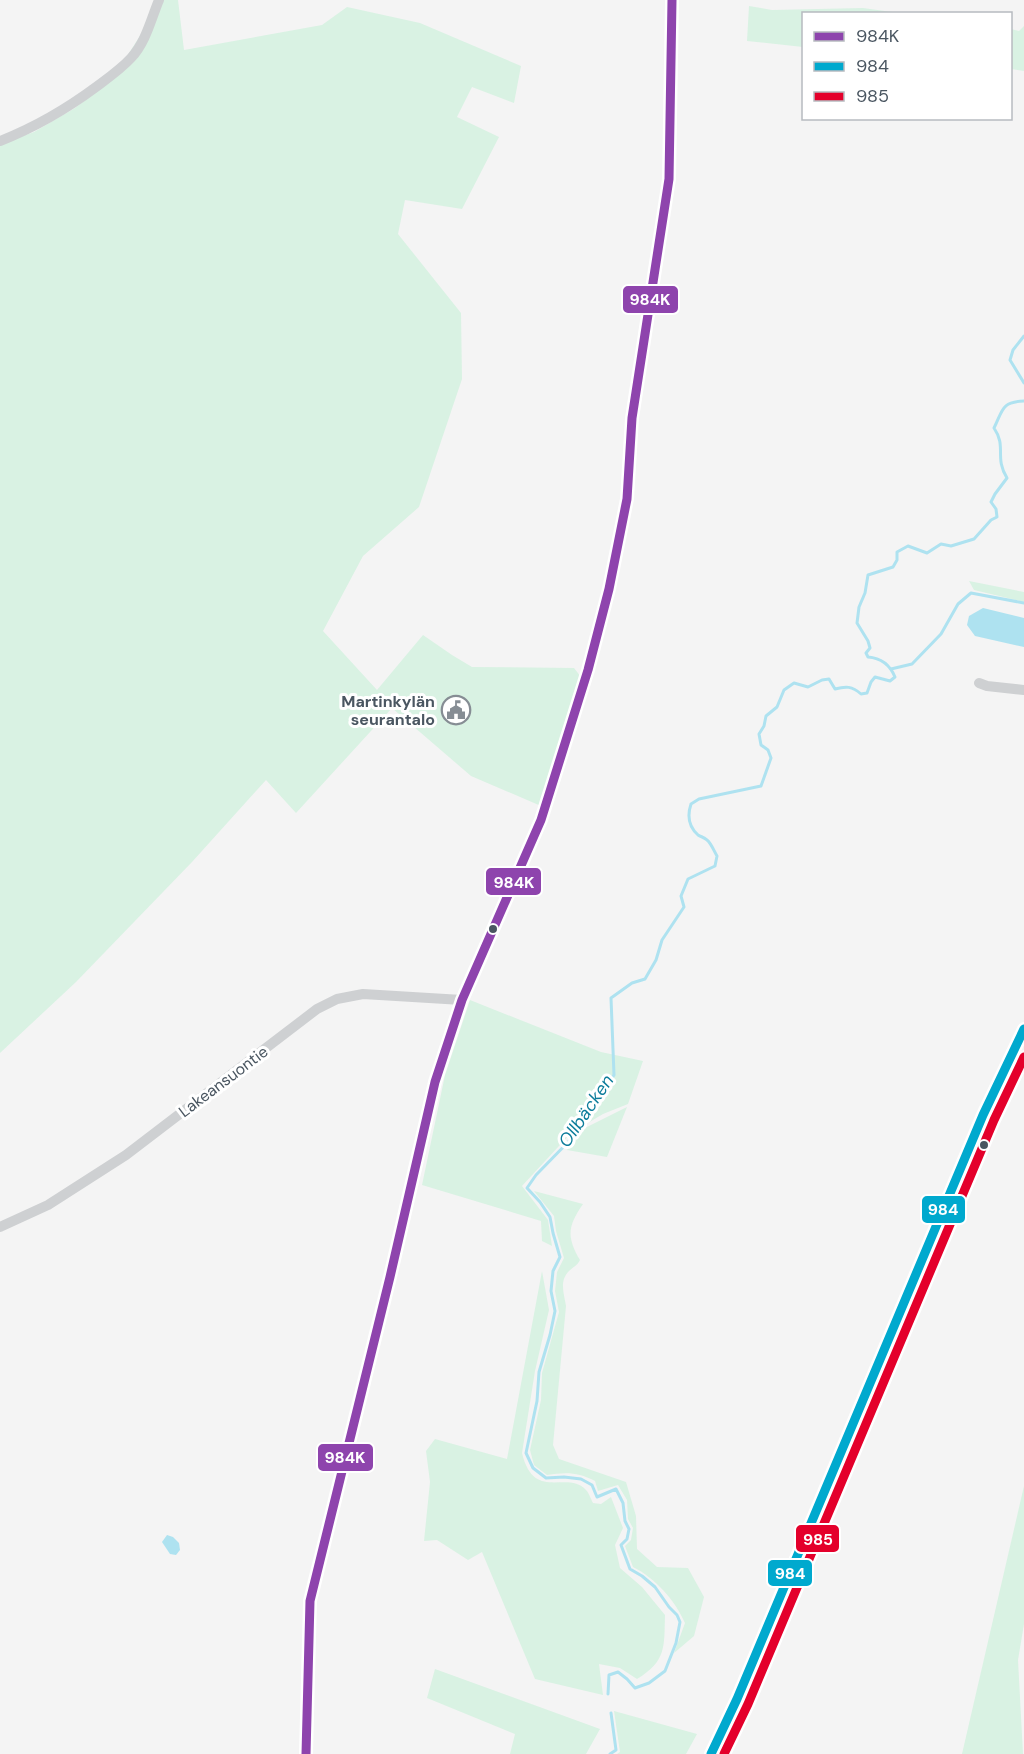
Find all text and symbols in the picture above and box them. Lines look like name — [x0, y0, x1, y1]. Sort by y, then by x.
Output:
legend — [802, 12, 1012, 120]
text: 984K — [856, 24, 900, 48]
text: 984 — [856, 54, 889, 78]
text: 985 — [856, 84, 889, 108]
line badge: 984K — [622, 285, 679, 314]
text: 984K — [629, 289, 671, 310]
place label: Martinkylän seurantalo — [341, 691, 435, 730]
public building icon: Martinkylän seurantalo — [440, 694, 472, 726]
line badge: 984K — [485, 867, 542, 896]
text: 984K — [493, 872, 535, 893]
unlabelled marker — [487, 923, 499, 935]
street label: Lakeansuontie — [174, 1041, 272, 1122]
water label: Ollbäcken — [553, 1070, 619, 1152]
unlabelled marker — [978, 1139, 990, 1151]
line badge: 984 — [921, 1195, 966, 1224]
text: 984 — [928, 1199, 958, 1220]
line badge: 984K — [317, 1443, 374, 1472]
text: 984K — [324, 1447, 366, 1468]
line badge: 985 — [795, 1524, 840, 1553]
text: 985 — [803, 1529, 833, 1550]
line badge: 984 — [767, 1559, 813, 1587]
text: 984 — [775, 1563, 805, 1584]

